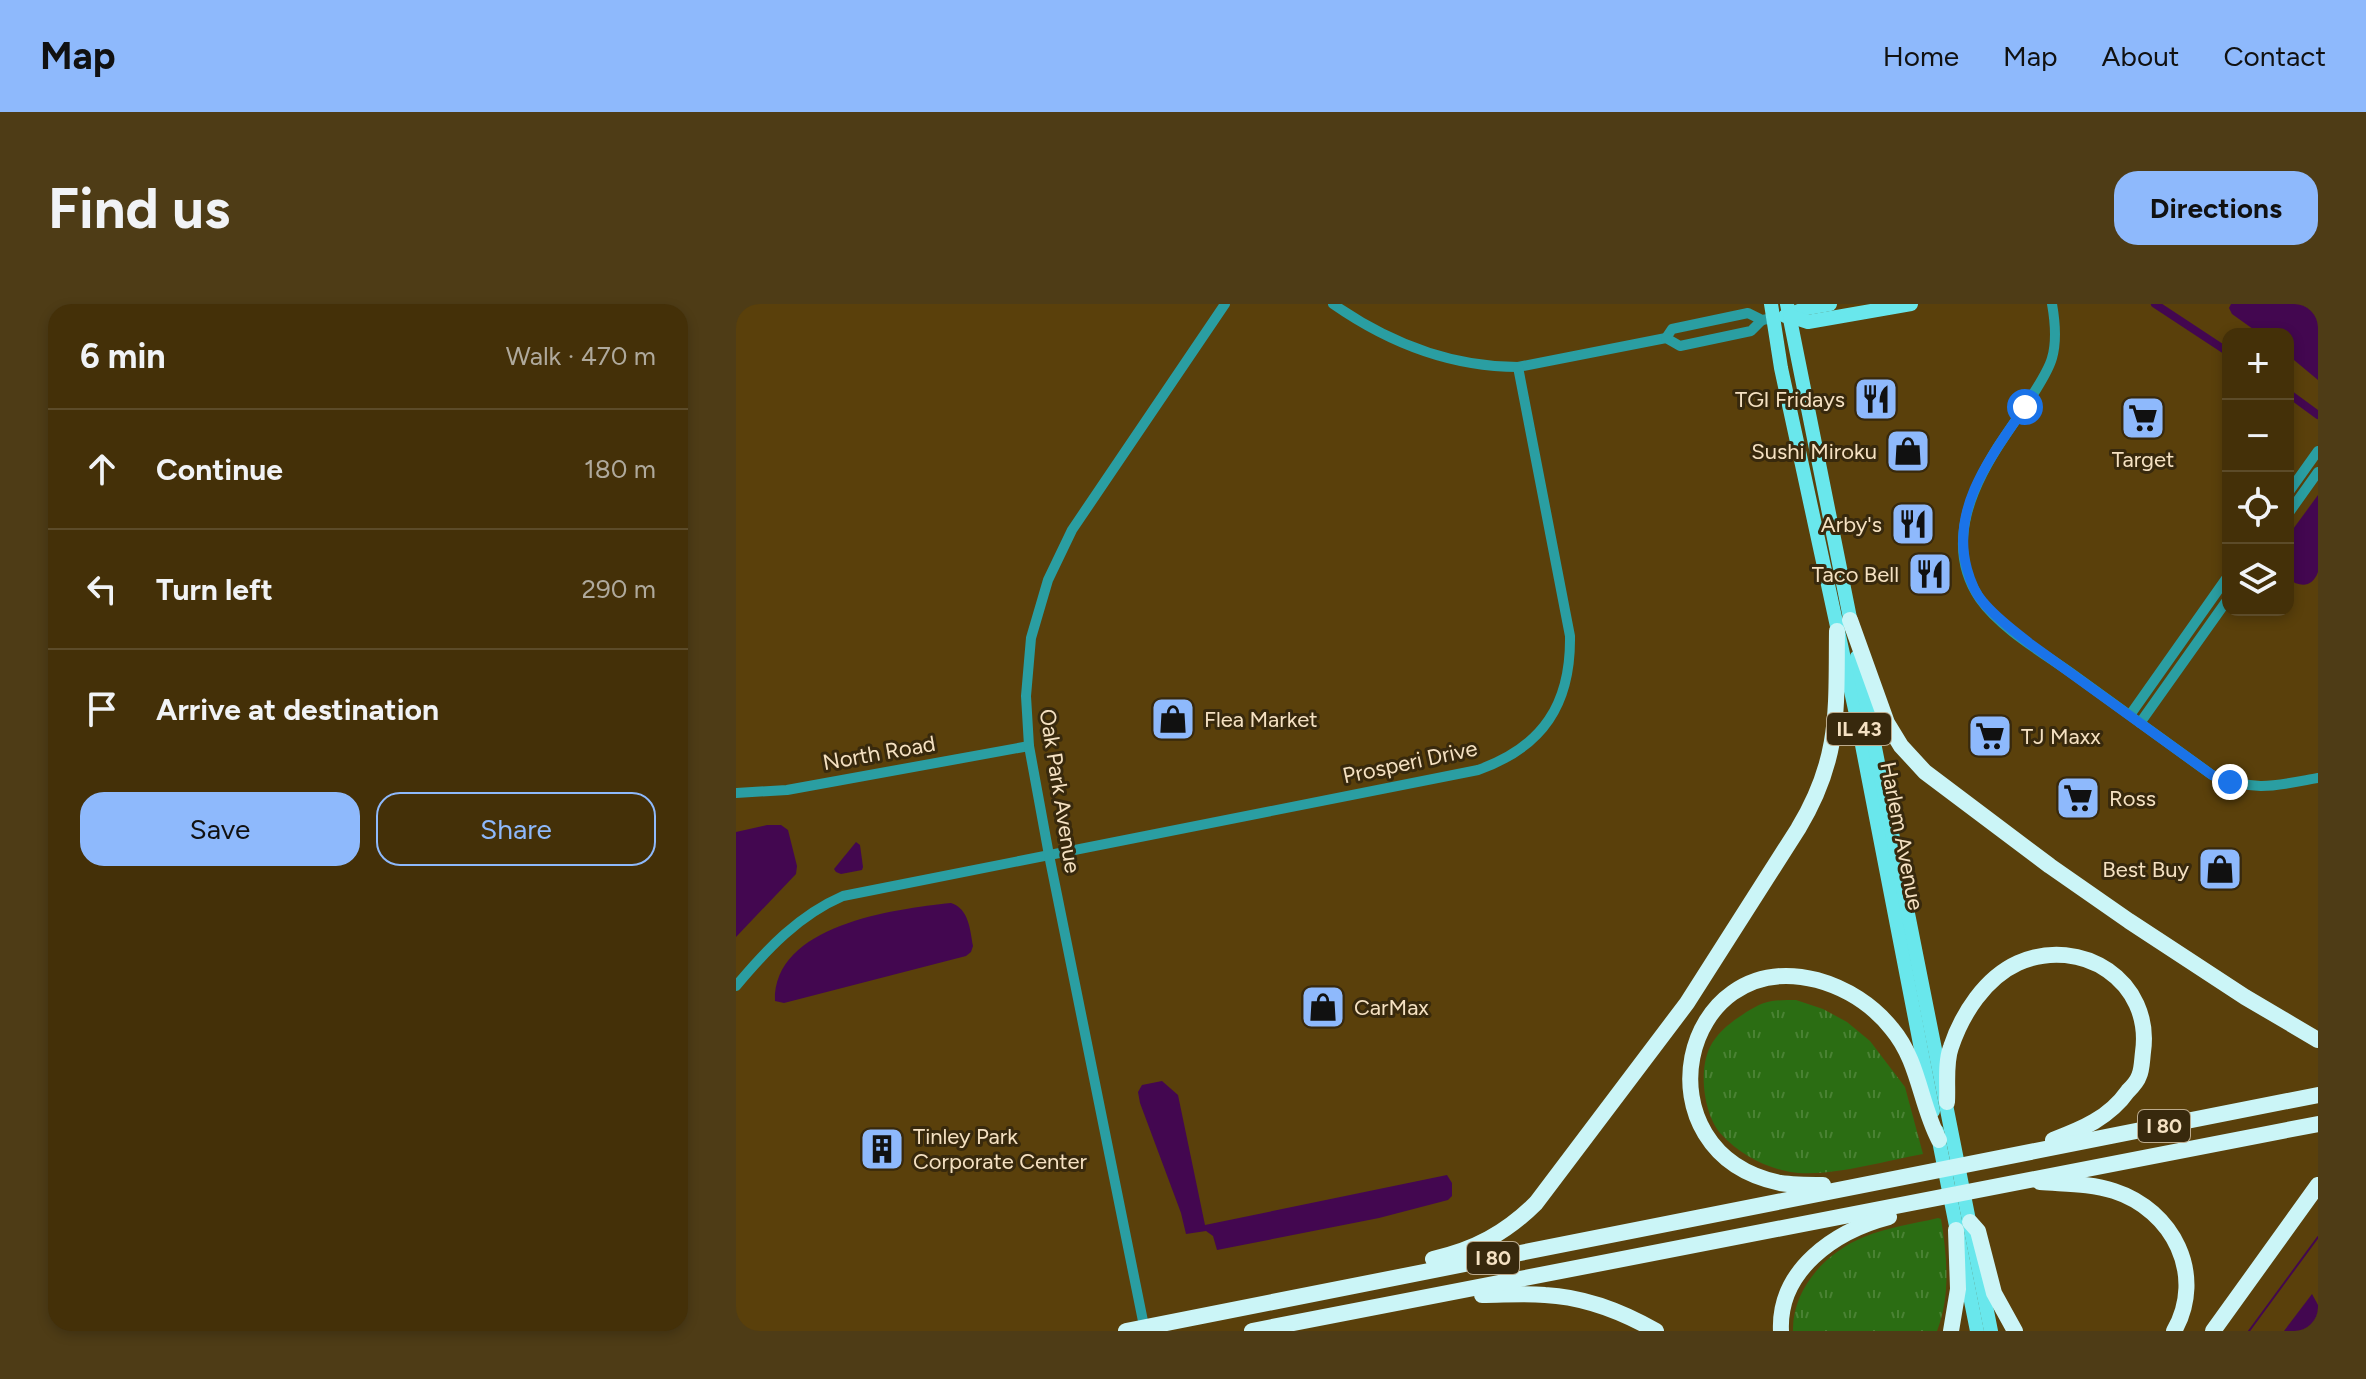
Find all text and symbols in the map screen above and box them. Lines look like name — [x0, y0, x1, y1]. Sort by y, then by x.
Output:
text: Map — [40, 33, 116, 79]
text: Home — [1883, 39, 1959, 73]
text: Map — [2003, 39, 2058, 73]
text: About — [2102, 39, 2179, 73]
text: Contact — [2223, 39, 2326, 73]
button: Directions — [2114, 171, 2318, 245]
text: Find us — [48, 175, 230, 242]
map controls — [2222, 328, 2294, 616]
button: + — [2222, 328, 2294, 400]
text: 6 min — [80, 336, 166, 377]
text: Walk · 470 m — [506, 340, 656, 372]
restaurant icon: TGI Fridays — [1852, 375, 1900, 423]
place label: TGI Fridays — [1735, 386, 1845, 413]
route start — [2007, 389, 2043, 425]
supermarket icon: Target — [2119, 394, 2167, 442]
button: − — [2222, 400, 2294, 472]
shop icon: Sushi Miroku — [1884, 427, 1932, 475]
place label: Sushi Miroku — [1751, 438, 1877, 465]
place label: Target — [2112, 446, 2174, 473]
icon: ahead — [80, 447, 124, 491]
text: Continue — [156, 451, 283, 488]
text: 180 m — [584, 453, 656, 485]
button: locate — [2222, 472, 2294, 544]
restaurant icon: Arby's — [1889, 500, 1937, 548]
place label: Arby's — [1821, 511, 1882, 538]
button: layers — [2222, 544, 2294, 616]
restaurant icon: Taco Bell — [1906, 550, 1954, 598]
place label: Taco Bell — [1812, 561, 1899, 588]
icon: left — [80, 567, 124, 611]
text: Turn left — [156, 571, 273, 608]
text: 290 m — [582, 573, 656, 605]
icon: arrive — [80, 687, 124, 731]
text: Arrive at destination — [156, 691, 439, 728]
shop icon: Flea Market — [1149, 695, 1197, 743]
place label: Flea Market — [1204, 706, 1317, 733]
street label: Oak Park Avenue — [1034, 707, 1086, 875]
supermarket icon: TJ Maxx — [1966, 712, 2014, 760]
road number: IL 43 — [1827, 713, 1891, 745]
place label: TJ Maxx — [2021, 723, 2101, 750]
street label: North Road — [821, 730, 937, 776]
street label: Prosperi Drive — [1340, 735, 1480, 789]
street label: Harlem Avenue — [1874, 760, 1930, 912]
route end — [2212, 764, 2248, 800]
supermarket icon: Ross — [2054, 774, 2102, 822]
place label: Ross — [2109, 785, 2156, 812]
button: Save — [80, 792, 360, 866]
button: Share — [376, 792, 656, 866]
shop icon: Best Buy — [2196, 845, 2244, 893]
place label: Best Buy — [2102, 856, 2189, 883]
shop icon: CarMax — [1299, 983, 1347, 1031]
place label: CarMax — [1354, 994, 1429, 1021]
road number: I 80 — [2138, 1110, 2190, 1142]
place label: Tinley Park Corporate Center — [913, 1123, 1088, 1175]
building icon: Tinley Park Corporate Center — [858, 1125, 906, 1173]
road number: I 80 — [1467, 1242, 1519, 1274]

